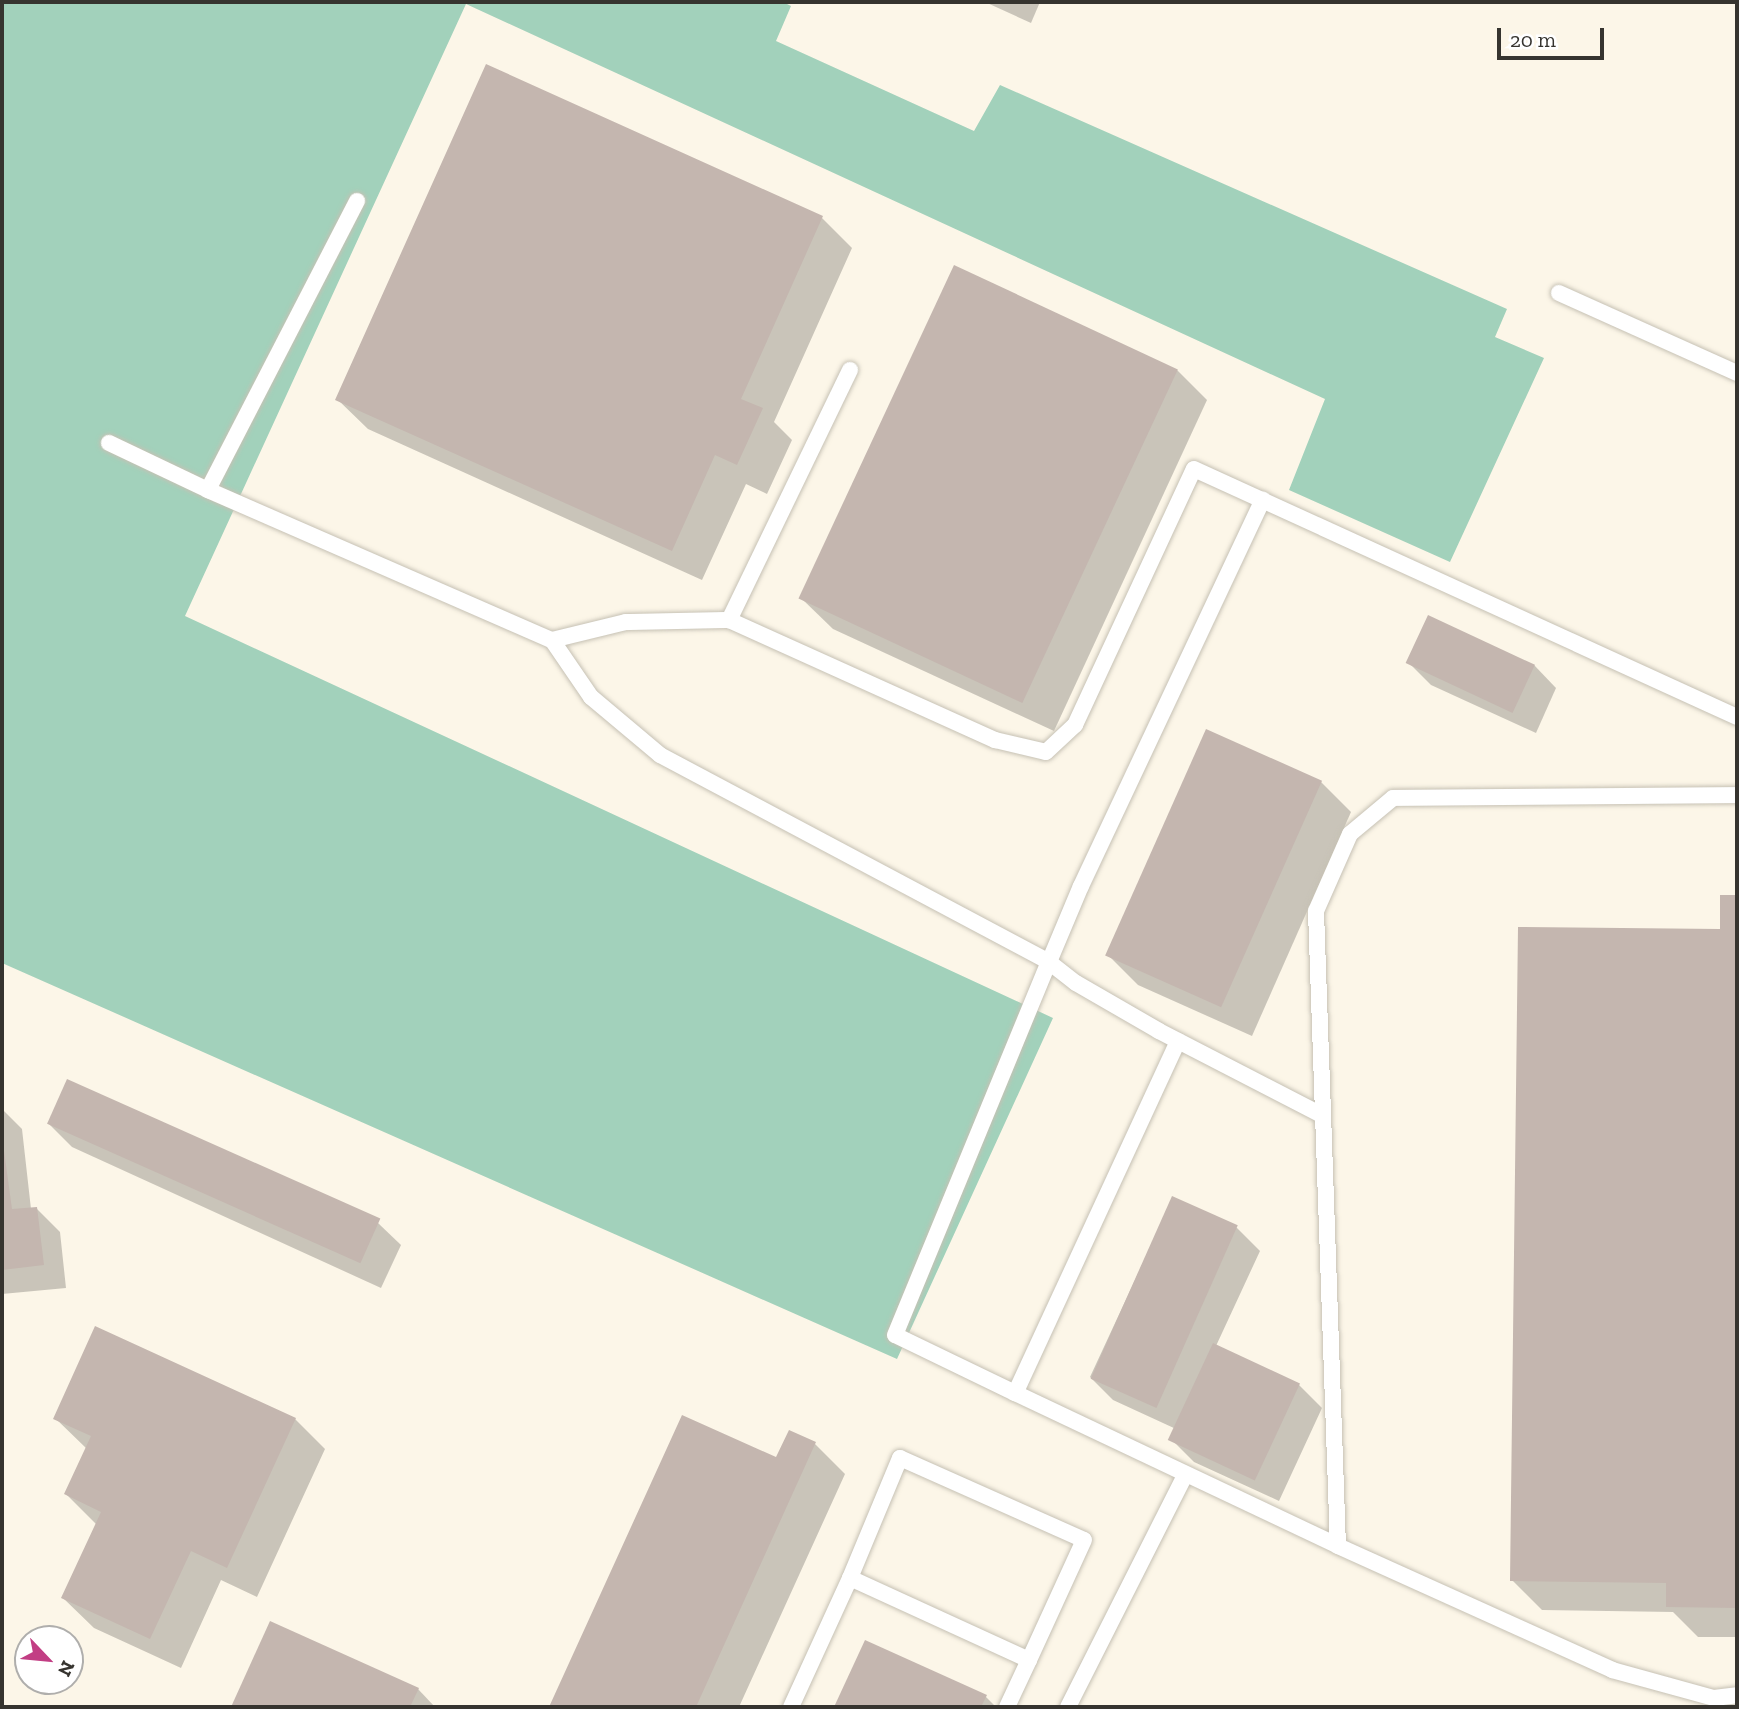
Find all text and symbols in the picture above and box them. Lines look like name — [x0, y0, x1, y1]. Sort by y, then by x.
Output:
scale bar — [1501, 14, 1608, 58]
text: 20 m — [1510, 27, 1556, 52]
north arrow — [14, 1625, 84, 1695]
text: N — [53, 1657, 80, 1680]

